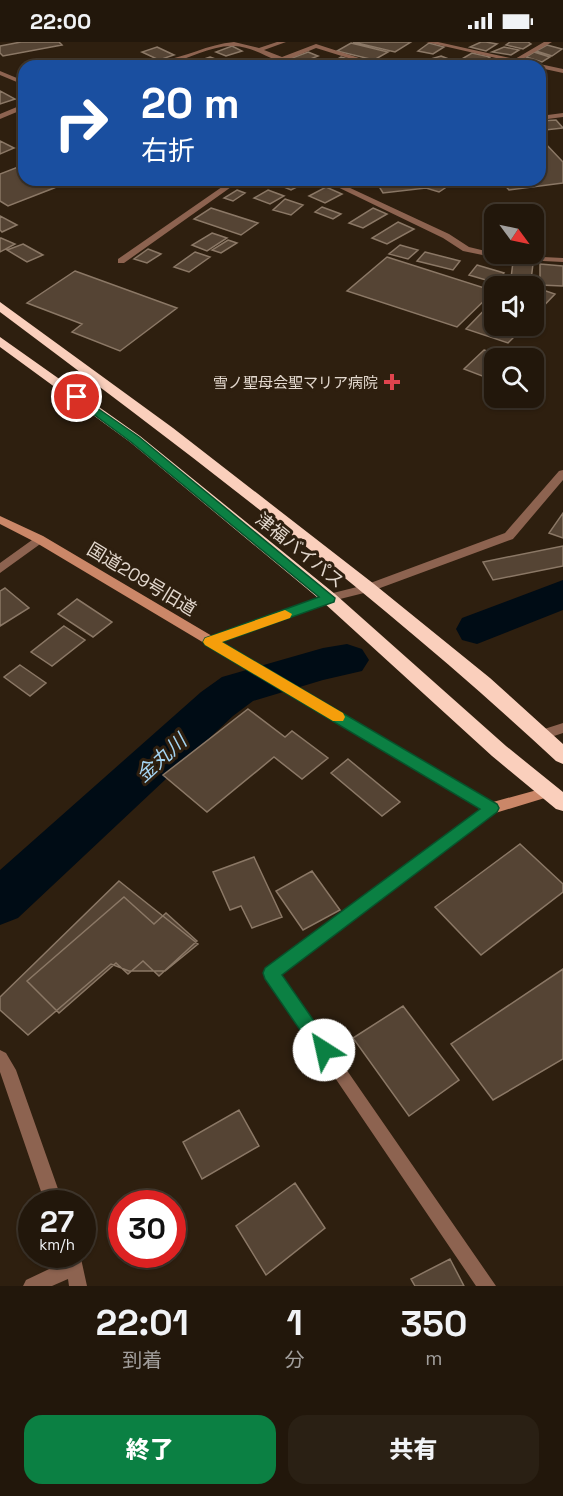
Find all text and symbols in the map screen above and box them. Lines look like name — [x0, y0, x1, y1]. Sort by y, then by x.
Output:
text: 22:00 — [30, 7, 91, 35]
text: 20 m — [141, 77, 240, 130]
icon: right — [42, 84, 120, 162]
text: 右折 — [141, 133, 195, 168]
north arrow — [484, 204, 544, 264]
map controls — [484, 204, 544, 408]
button: sound — [484, 276, 544, 336]
button: search — [484, 348, 544, 408]
pin — [51, 371, 102, 422]
place label: 雪ノ聖母会聖マリア病院 — [213, 373, 378, 392]
marker: 雪ノ聖母会聖マリア病院 — [383, 373, 401, 391]
icon: arrive — [60, 380, 93, 413]
street label: 津福バイパス — [251, 507, 349, 593]
street label: 国道209号旧道 — [83, 537, 201, 621]
water label: 金丸川 — [130, 727, 193, 788]
position arrow — [292, 1018, 356, 1082]
speed limit sign: 30 — [108, 1190, 186, 1268]
text: 27 — [40, 1202, 74, 1241]
text: km/h — [39, 1235, 75, 1254]
text: 22:01 — [96, 1300, 189, 1346]
text: 1 — [287, 1300, 303, 1346]
text: 350 — [400, 1301, 467, 1347]
text: m — [425, 1345, 442, 1371]
text: 到着 — [122, 1347, 162, 1373]
text: 分 — [285, 1347, 305, 1373]
button: 終了 — [24, 1415, 276, 1484]
button: 共有 — [288, 1415, 539, 1484]

